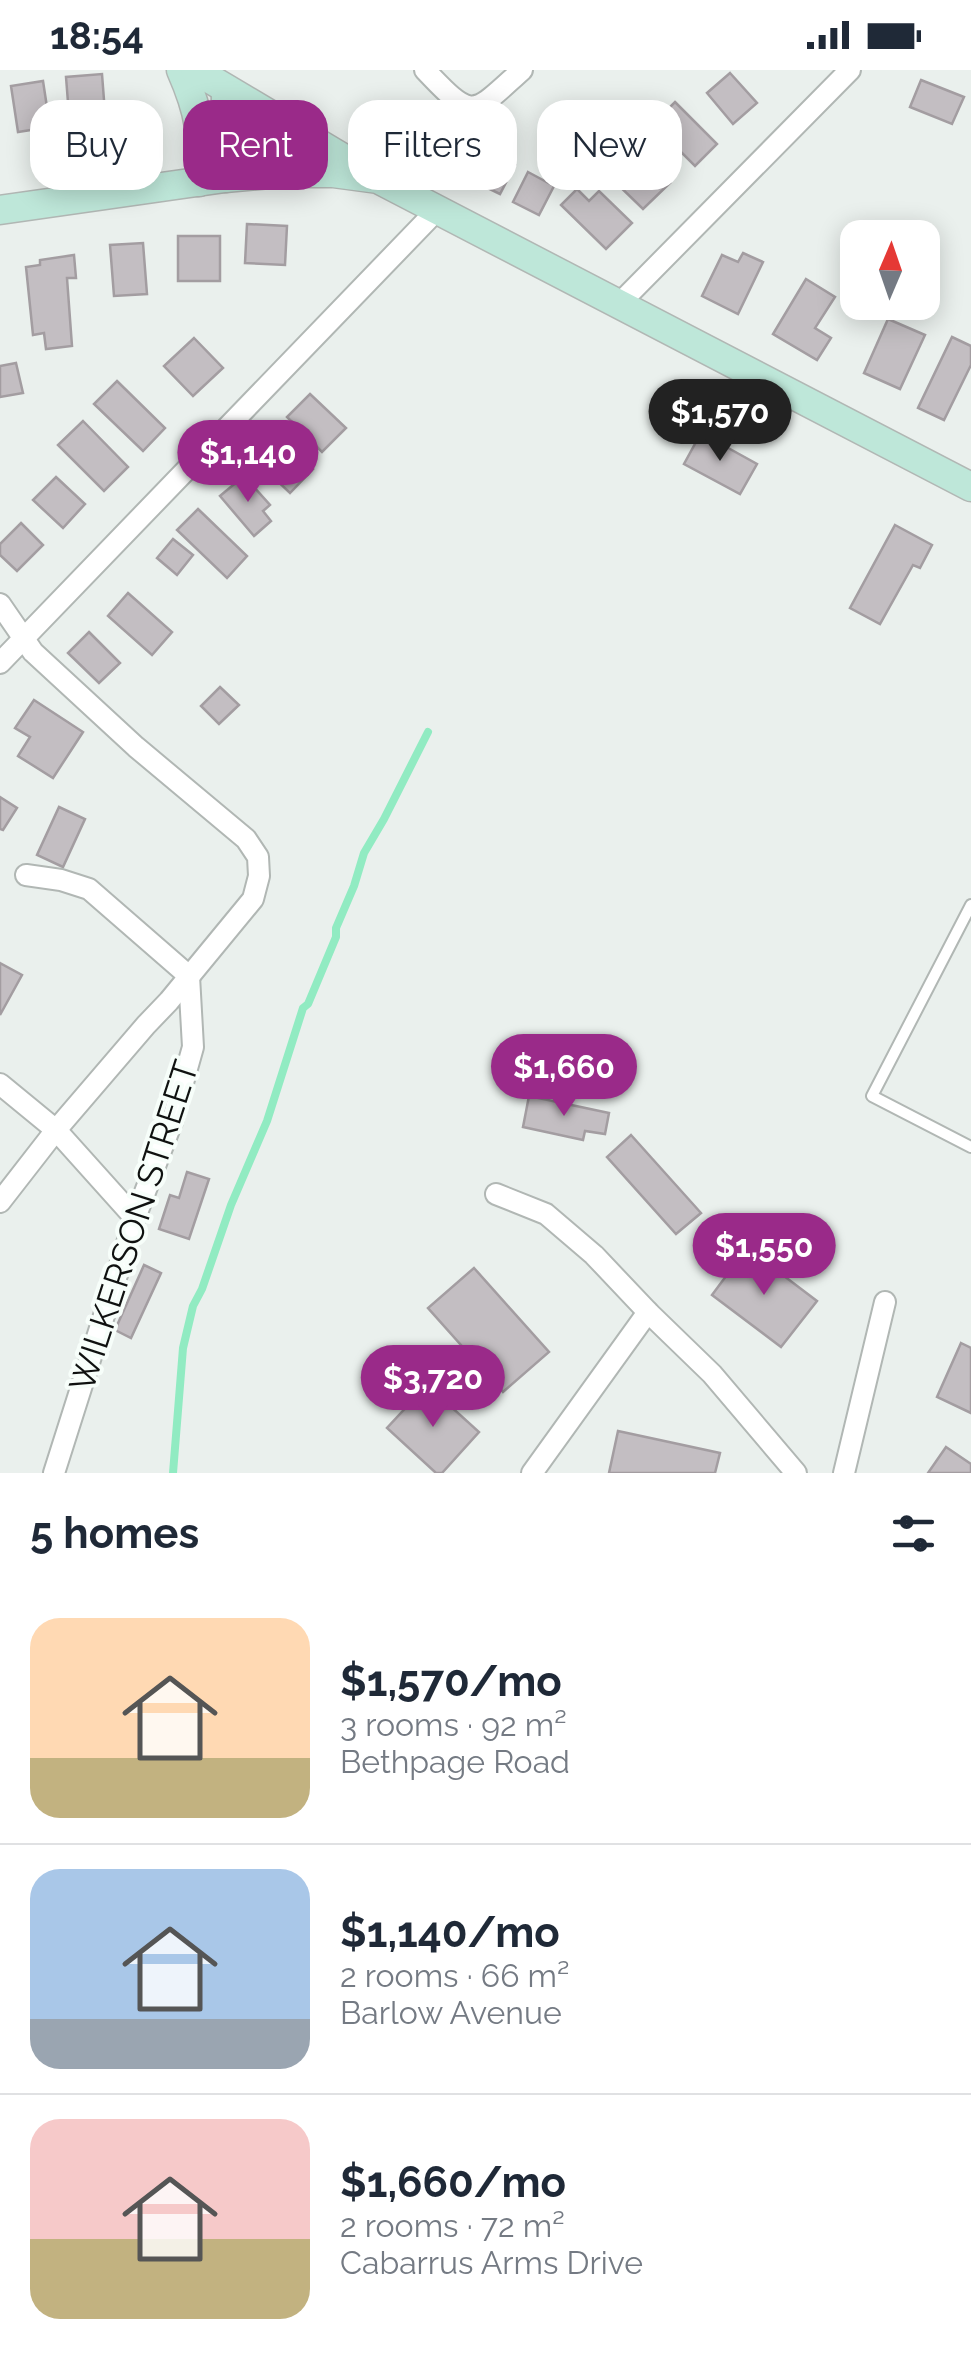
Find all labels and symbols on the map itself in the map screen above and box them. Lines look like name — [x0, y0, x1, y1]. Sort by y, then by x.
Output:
north arrow — [840, 220, 940, 320]
pin: $1,570 — [639, 379, 801, 464]
pin: $1,140 — [167, 420, 329, 505]
pin: $1,660 — [483, 1034, 645, 1119]
street label: WILKERSON STREET — [61, 1055, 206, 1396]
pin: $1,550 — [683, 1213, 845, 1298]
pin: $3,720 — [352, 1345, 514, 1430]

